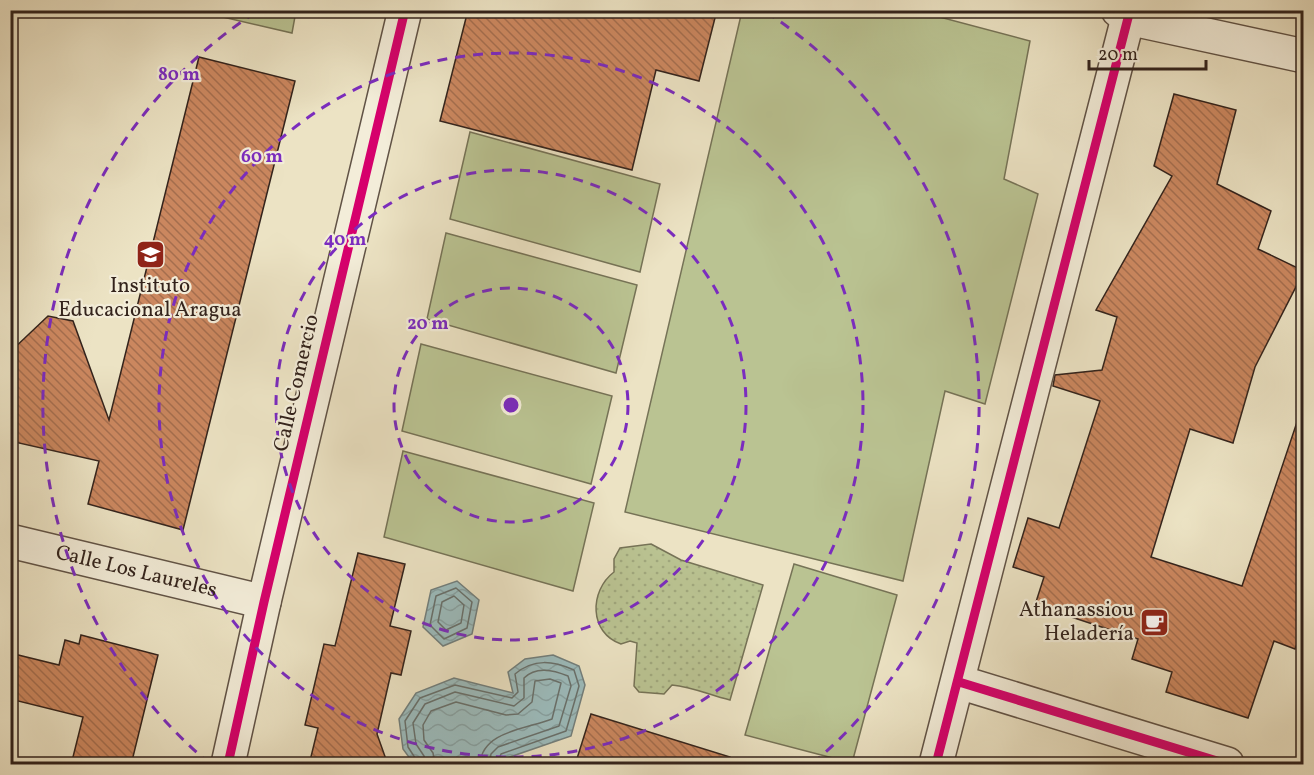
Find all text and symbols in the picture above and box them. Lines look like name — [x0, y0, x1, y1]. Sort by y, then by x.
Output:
scale bar — [1089, 33, 1206, 71]
text: 20 m — [1098, 43, 1138, 68]
text: 80 m — [158, 63, 200, 88]
text: 60 m — [241, 145, 283, 170]
text: 40 m — [324, 228, 366, 253]
school or university icon: Instituto Educacional Aragua — [134, 239, 166, 271]
place label: Instituto Educacional Aragua — [58, 272, 242, 325]
street label: Calle Comercio — [267, 312, 327, 454]
text: 20 m — [407, 312, 449, 337]
centre of rings — [501, 395, 521, 415]
street label: Calle Los Laureles — [53, 538, 220, 605]
place label: Athanassiou Heladería — [1019, 596, 1134, 649]
cafe icon: Athanassiou Heladería — [1139, 606, 1171, 638]

